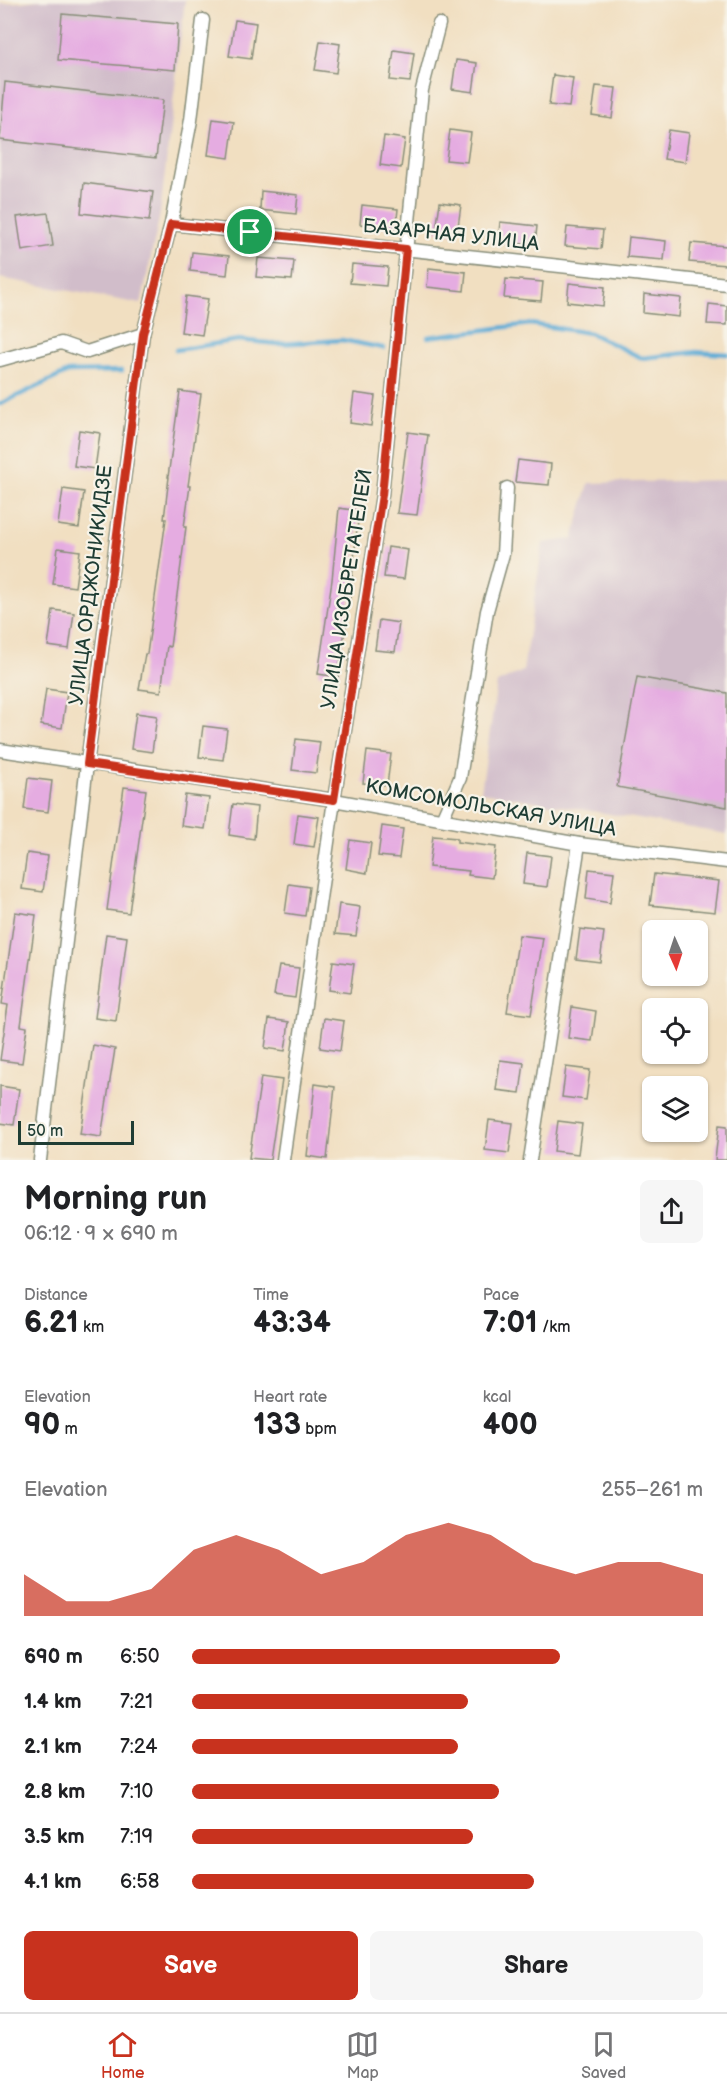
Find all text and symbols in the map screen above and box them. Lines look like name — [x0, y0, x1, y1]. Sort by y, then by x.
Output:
pin — [224, 206, 275, 257]
street label: БАЗАРНАЯ УЛИЦА — [362, 214, 541, 256]
icon: arrive — [233, 215, 266, 248]
street label: УЛИЦА ОРДЖОНИКИДЗЕ — [64, 464, 118, 707]
street label: УЛИЦА ИЗОБРЕТАТЕЛЕЙ — [316, 467, 378, 711]
street label: КОМСОМОЛЬСКАЯ УЛИЦА — [364, 774, 619, 842]
north arrow — [642, 920, 708, 986]
map controls — [642, 920, 708, 1142]
button: locate — [642, 998, 708, 1064]
button: layers — [642, 1076, 708, 1142]
scale bar — [18, 1118, 134, 1146]
text: 50 m — [27, 1122, 63, 1141]
text: Morning run — [24, 1179, 207, 1219]
button: share — [640, 1180, 703, 1243]
text: 06:12 · 9 × 690 m — [24, 1222, 178, 1246]
text: Distance — [24, 1286, 88, 1305]
text: Time — [253, 1286, 289, 1305]
text: Pace — [483, 1286, 519, 1305]
text: 6.21 — [24, 1305, 79, 1341]
text: 43:34 — [253, 1305, 331, 1341]
text: 7:01 — [483, 1305, 538, 1341]
text: km — [79, 1318, 104, 1337]
text: /km — [538, 1318, 570, 1337]
text: Elevation — [24, 1388, 91, 1407]
text: Heart rate — [253, 1388, 327, 1407]
text: kcal — [483, 1388, 511, 1407]
text: 90 — [24, 1407, 60, 1443]
text: 133 — [253, 1407, 301, 1443]
text: 400 — [483, 1407, 538, 1443]
text: m — [60, 1420, 78, 1439]
text: bpm — [301, 1420, 337, 1439]
text: Elevation — [24, 1478, 107, 1502]
text: 255–261 m — [601, 1478, 703, 1502]
text: 690 m — [24, 1645, 83, 1669]
text: 6:50 — [120, 1645, 159, 1669]
text: 1.4 km — [24, 1690, 82, 1714]
text: 7:21 — [120, 1690, 153, 1714]
text: 2.1 km — [24, 1735, 82, 1759]
text: 7:24 — [120, 1735, 158, 1759]
text: 2.8 km — [24, 1780, 85, 1804]
text: 7:10 — [120, 1780, 153, 1804]
text: 3.5 km — [24, 1825, 85, 1849]
text: 7:19 — [120, 1825, 153, 1849]
text: 4.1 km — [24, 1870, 82, 1894]
text: 6:58 — [120, 1870, 159, 1894]
button: Save — [24, 1931, 358, 2000]
button: Share — [370, 1931, 703, 2000]
tab: Home — [101, 2028, 144, 2083]
tab: Map — [346, 2028, 379, 2083]
tab: Saved — [581, 2028, 626, 2083]

